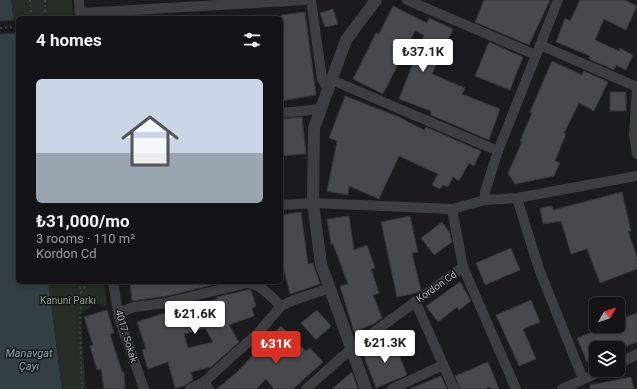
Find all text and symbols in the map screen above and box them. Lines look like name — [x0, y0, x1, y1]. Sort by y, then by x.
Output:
icon: filters — [241, 29, 263, 51]
text: 4 homes — [36, 30, 102, 50]
pin: ₺37.1K — [390, 39, 456, 73]
text: ₺37.1K — [402, 44, 444, 59]
icon: home — [114, 105, 186, 177]
text: ₺31,000/mo — [36, 211, 130, 231]
text: 3 rooms · 110 m² — [36, 231, 135, 246]
text: Kordon Cd — [36, 246, 97, 261]
street label: Kordon Cd — [414, 269, 459, 304]
park label: Kanuni Parkı — [40, 295, 96, 306]
north arrow — [589, 297, 625, 333]
map controls — [589, 297, 625, 377]
pin: ₺21.6K — [162, 301, 228, 335]
text: ₺21.6K — [174, 306, 216, 321]
street label: 4017. Sokak — [113, 308, 140, 365]
pin: ₺21.3K — [352, 330, 418, 364]
pin: ₺31K — [252, 331, 300, 365]
text: ₺21.3K — [364, 335, 406, 350]
text: ₺31K — [261, 336, 291, 351]
button: layers — [589, 341, 625, 377]
water label: Manavgat Çayı — [5, 347, 53, 373]

